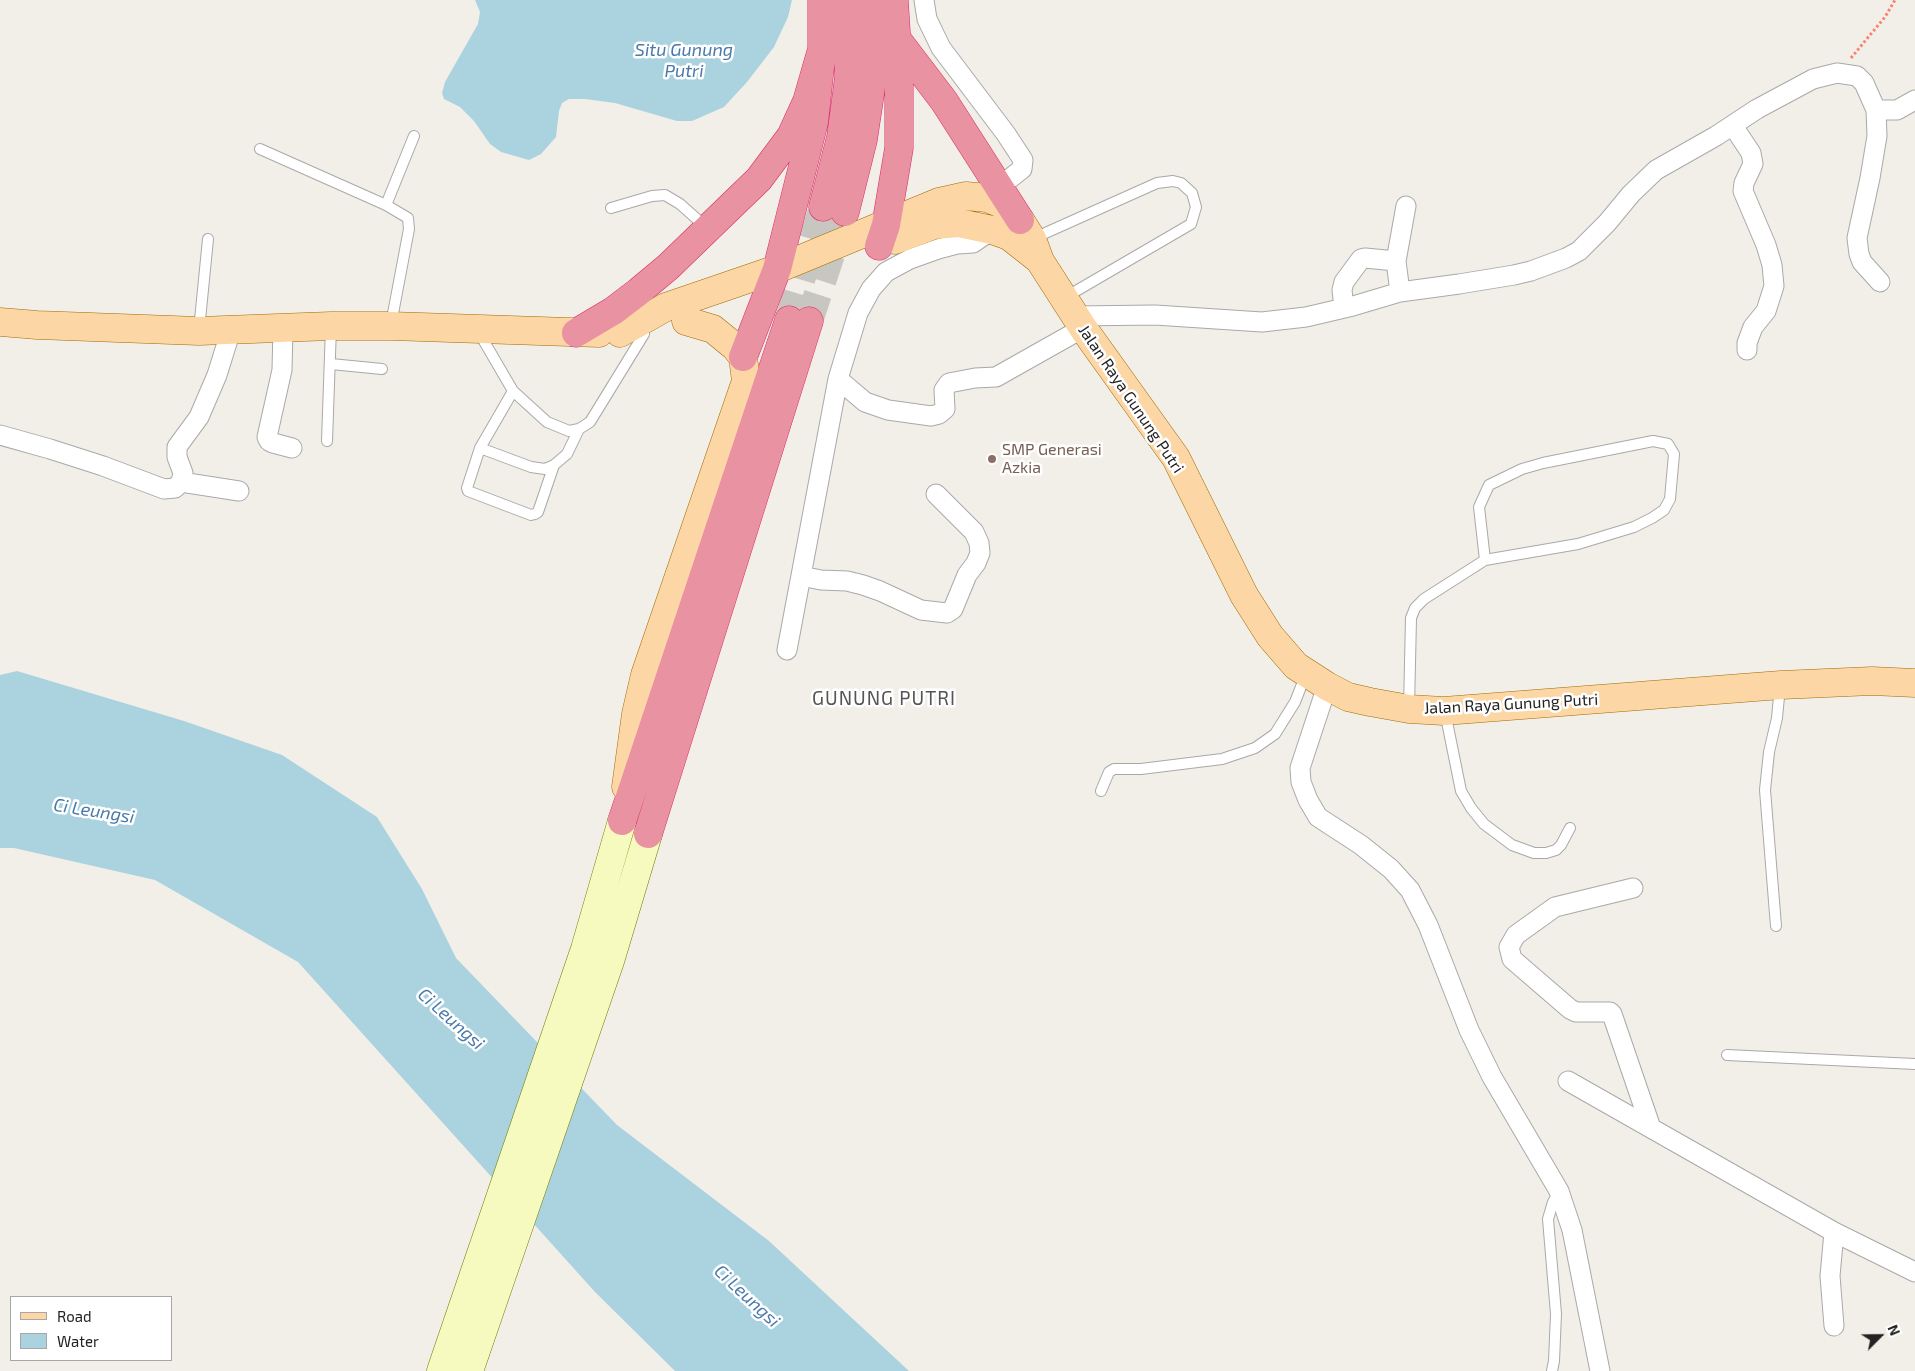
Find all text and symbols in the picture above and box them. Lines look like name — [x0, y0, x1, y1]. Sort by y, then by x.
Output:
water label: Situ Gunung Putri — [635, 39, 733, 82]
street label: Jalan Raya Gunung Putri — [1074, 321, 1188, 477]
place label: SMP Generasi Azkia — [1002, 440, 1102, 478]
marker: SMP Generasi Azkia — [986, 453, 998, 465]
district label: GUNUNG PUTRI — [811, 688, 957, 710]
street label: Jalan Raya Gunung Putri — [1423, 690, 1599, 718]
water label: Ci Leungsi — [52, 794, 136, 828]
water label: Ci Leungsi — [413, 984, 489, 1054]
water label: Ci Leungsi — [710, 1260, 784, 1332]
legend — [10, 1296, 172, 1361]
text: Road — [57, 1307, 92, 1325]
north arrow — [1855, 1311, 1905, 1361]
text: N — [1884, 1322, 1904, 1338]
text: Water — [57, 1332, 99, 1350]

